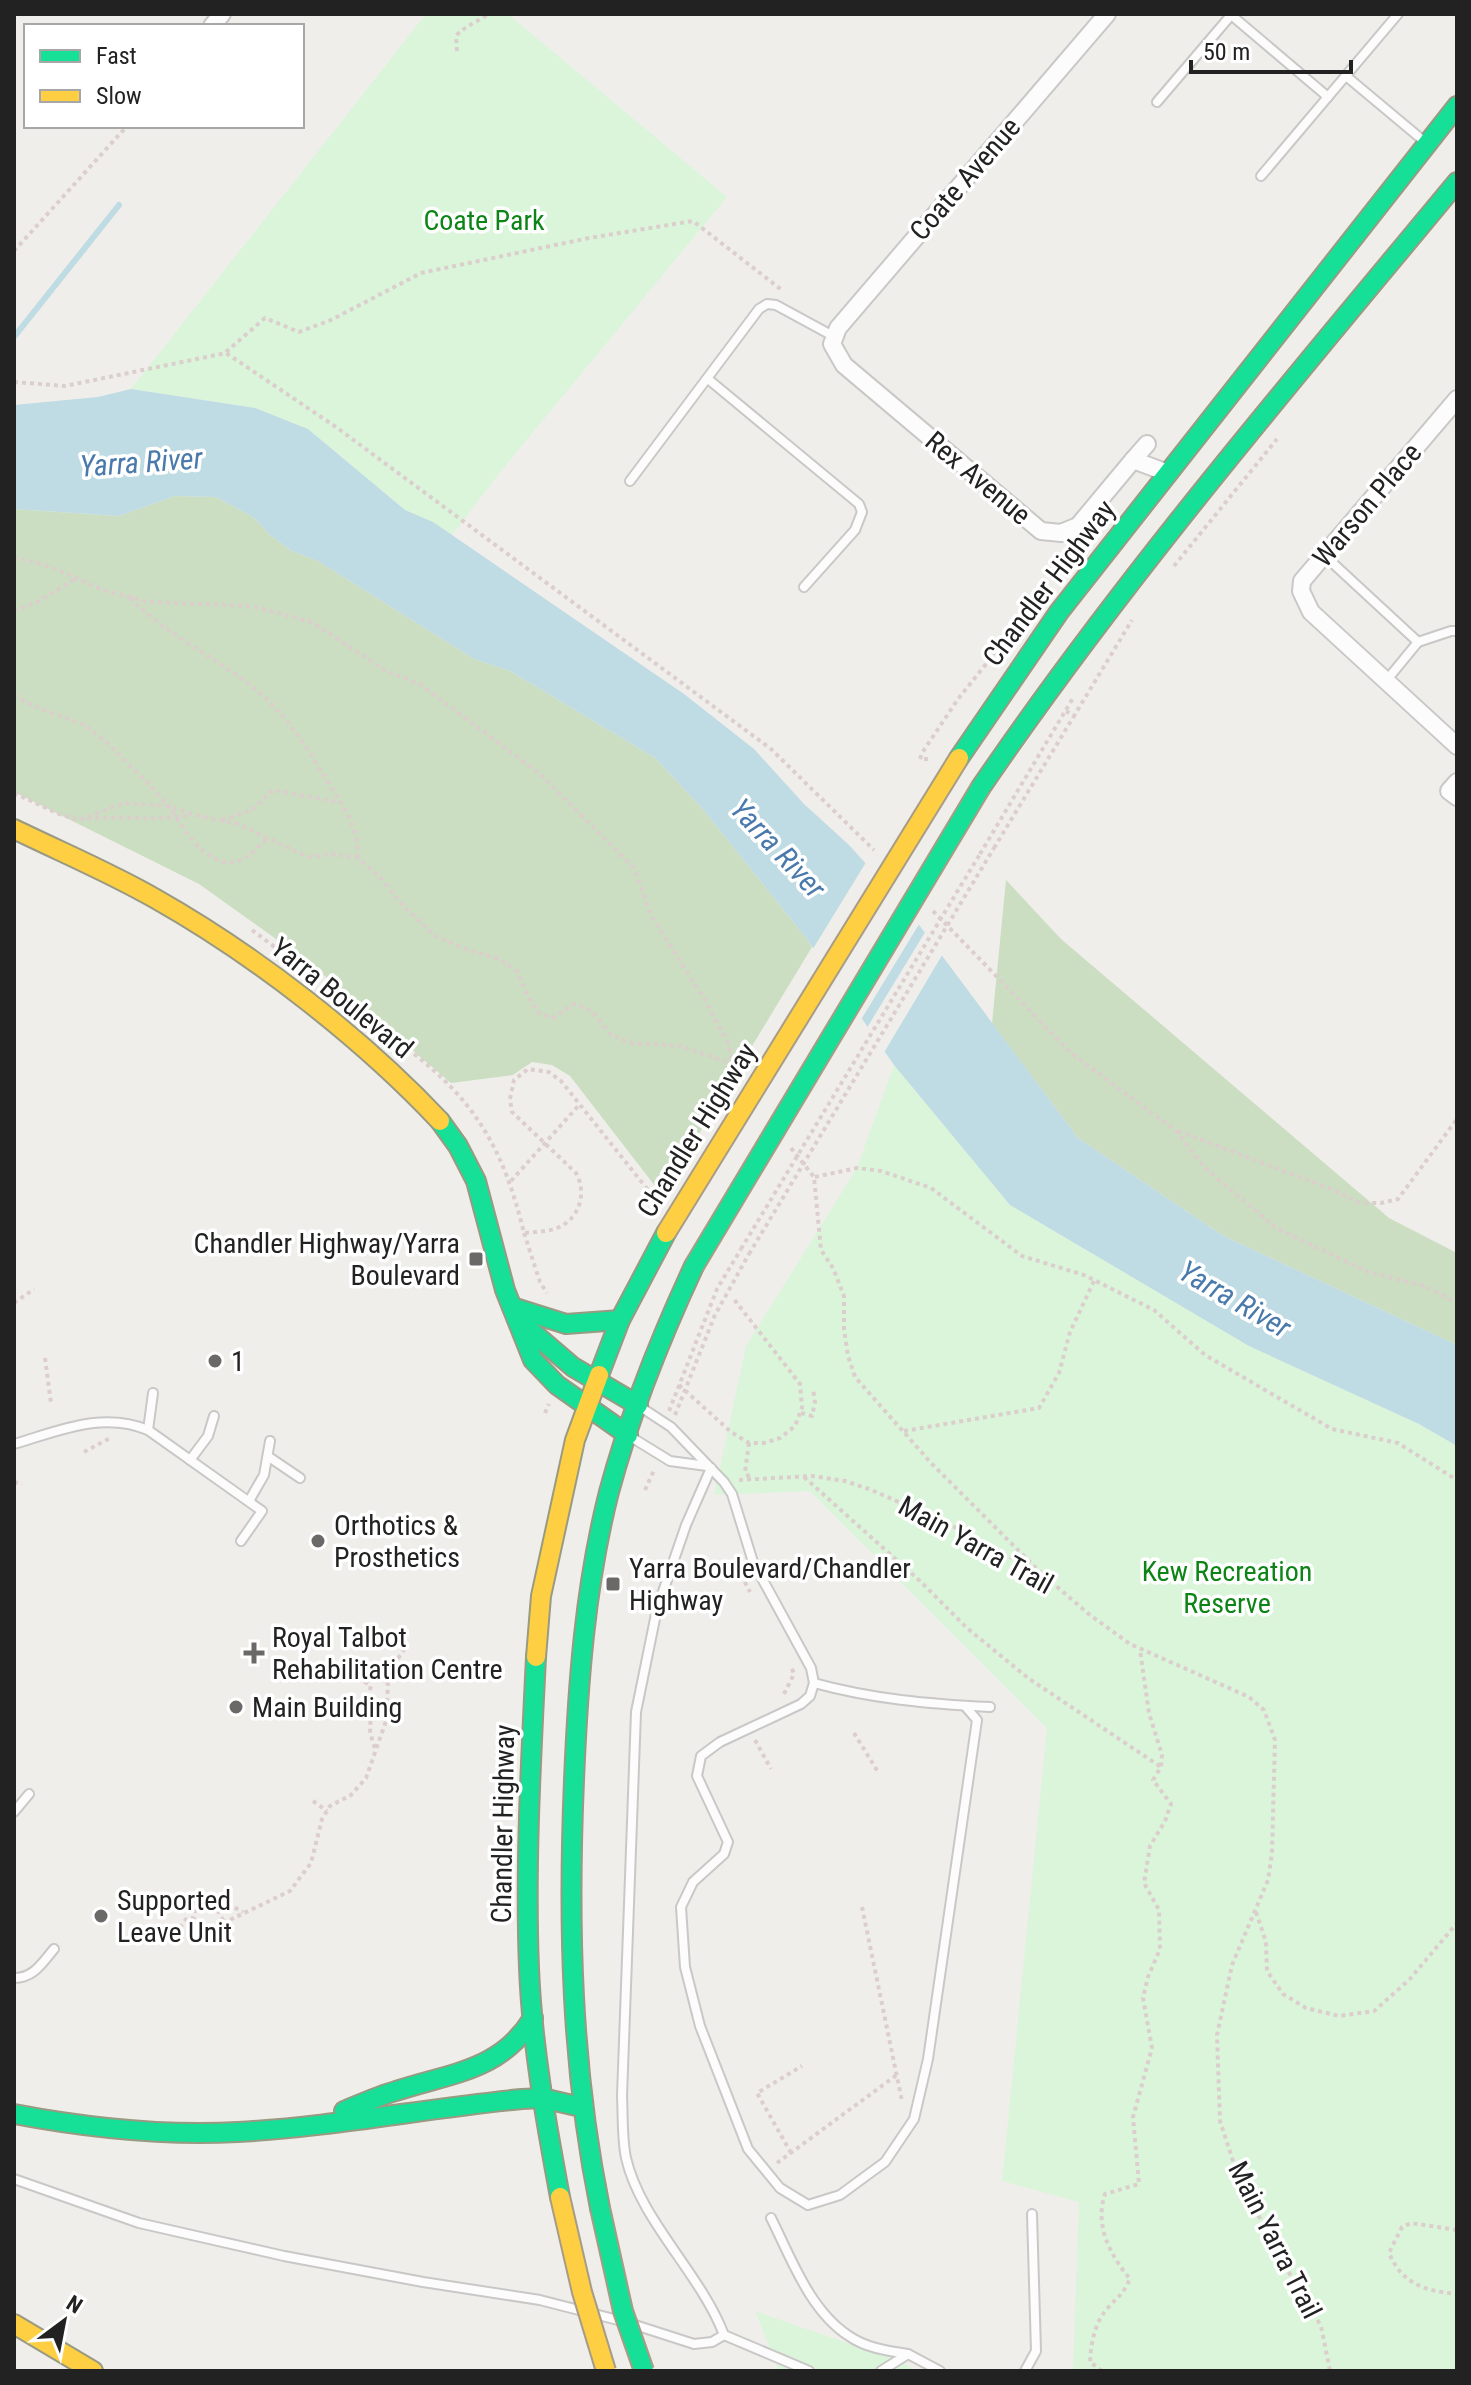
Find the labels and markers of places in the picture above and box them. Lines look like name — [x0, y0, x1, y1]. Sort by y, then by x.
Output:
place label: Chandler Highway/Yarra Boulevard — [194, 1227, 460, 1292]
marker: Chandler Highway/Yarra Boulevard — [467, 1250, 485, 1268]
place label: 1 — [231, 1345, 245, 1378]
marker: 1 — [206, 1352, 224, 1370]
place label: Orthotics & Prosthetics — [334, 1509, 460, 1574]
marker: Orthotics & Prosthetics — [309, 1532, 327, 1550]
place label: Yarra Boulevard/Chandler Highway — [629, 1552, 911, 1617]
marker: Yarra Boulevard/Chandler Highway — [604, 1575, 622, 1593]
place label: Royal Talbot Rehabilitation Centre — [272, 1621, 503, 1686]
marker: Royal Talbot Rehabilitation Centre — [243, 1642, 265, 1664]
place label: Main Building — [252, 1691, 402, 1724]
marker: Main Building — [227, 1698, 245, 1716]
place label: Supported Leave Unit — [117, 1884, 232, 1949]
marker: Supported Leave Unit — [92, 1907, 110, 1925]

